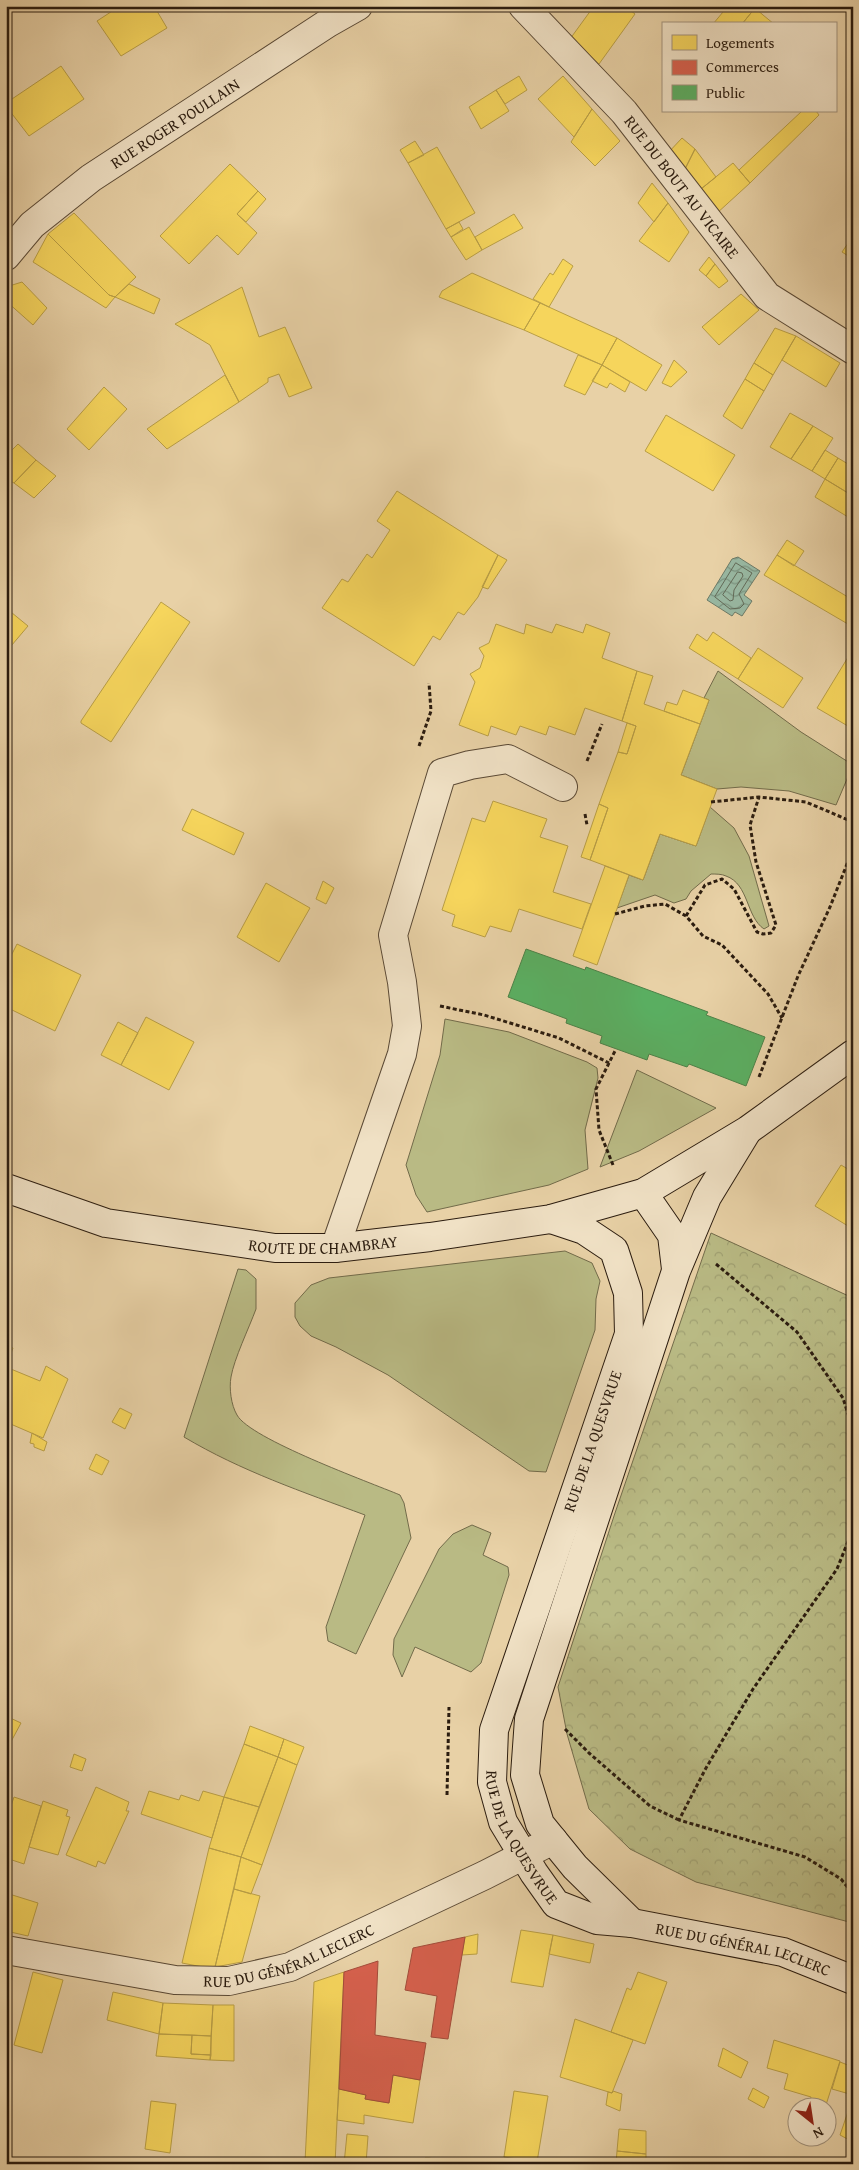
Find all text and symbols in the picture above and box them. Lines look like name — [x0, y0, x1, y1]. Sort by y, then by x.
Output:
legend — [662, 22, 836, 112]
text: Logements — [706, 32, 774, 53]
text: Commerces — [706, 56, 779, 77]
street label: RUE ROGER POULLAIN — [105, 72, 245, 174]
text: Public — [706, 82, 745, 103]
street label: RUE DU BOUT AU VICAIRE — [619, 110, 745, 263]
street label: ROUTE DE CHAMBRAY — [247, 1229, 399, 1260]
street label: RUE DE LA QUESVRUE — [557, 1367, 627, 1515]
street label: RUE DE LA QUESVRUE — [480, 1770, 564, 1909]
street label: RUE DU GÉNÉRAL LECLERC — [654, 1916, 835, 1982]
street label: RUE DU GÉNÉRAL LECLERC — [203, 1917, 378, 1993]
north arrow — [786, 2098, 836, 2148]
text: N — [809, 2122, 828, 2145]

